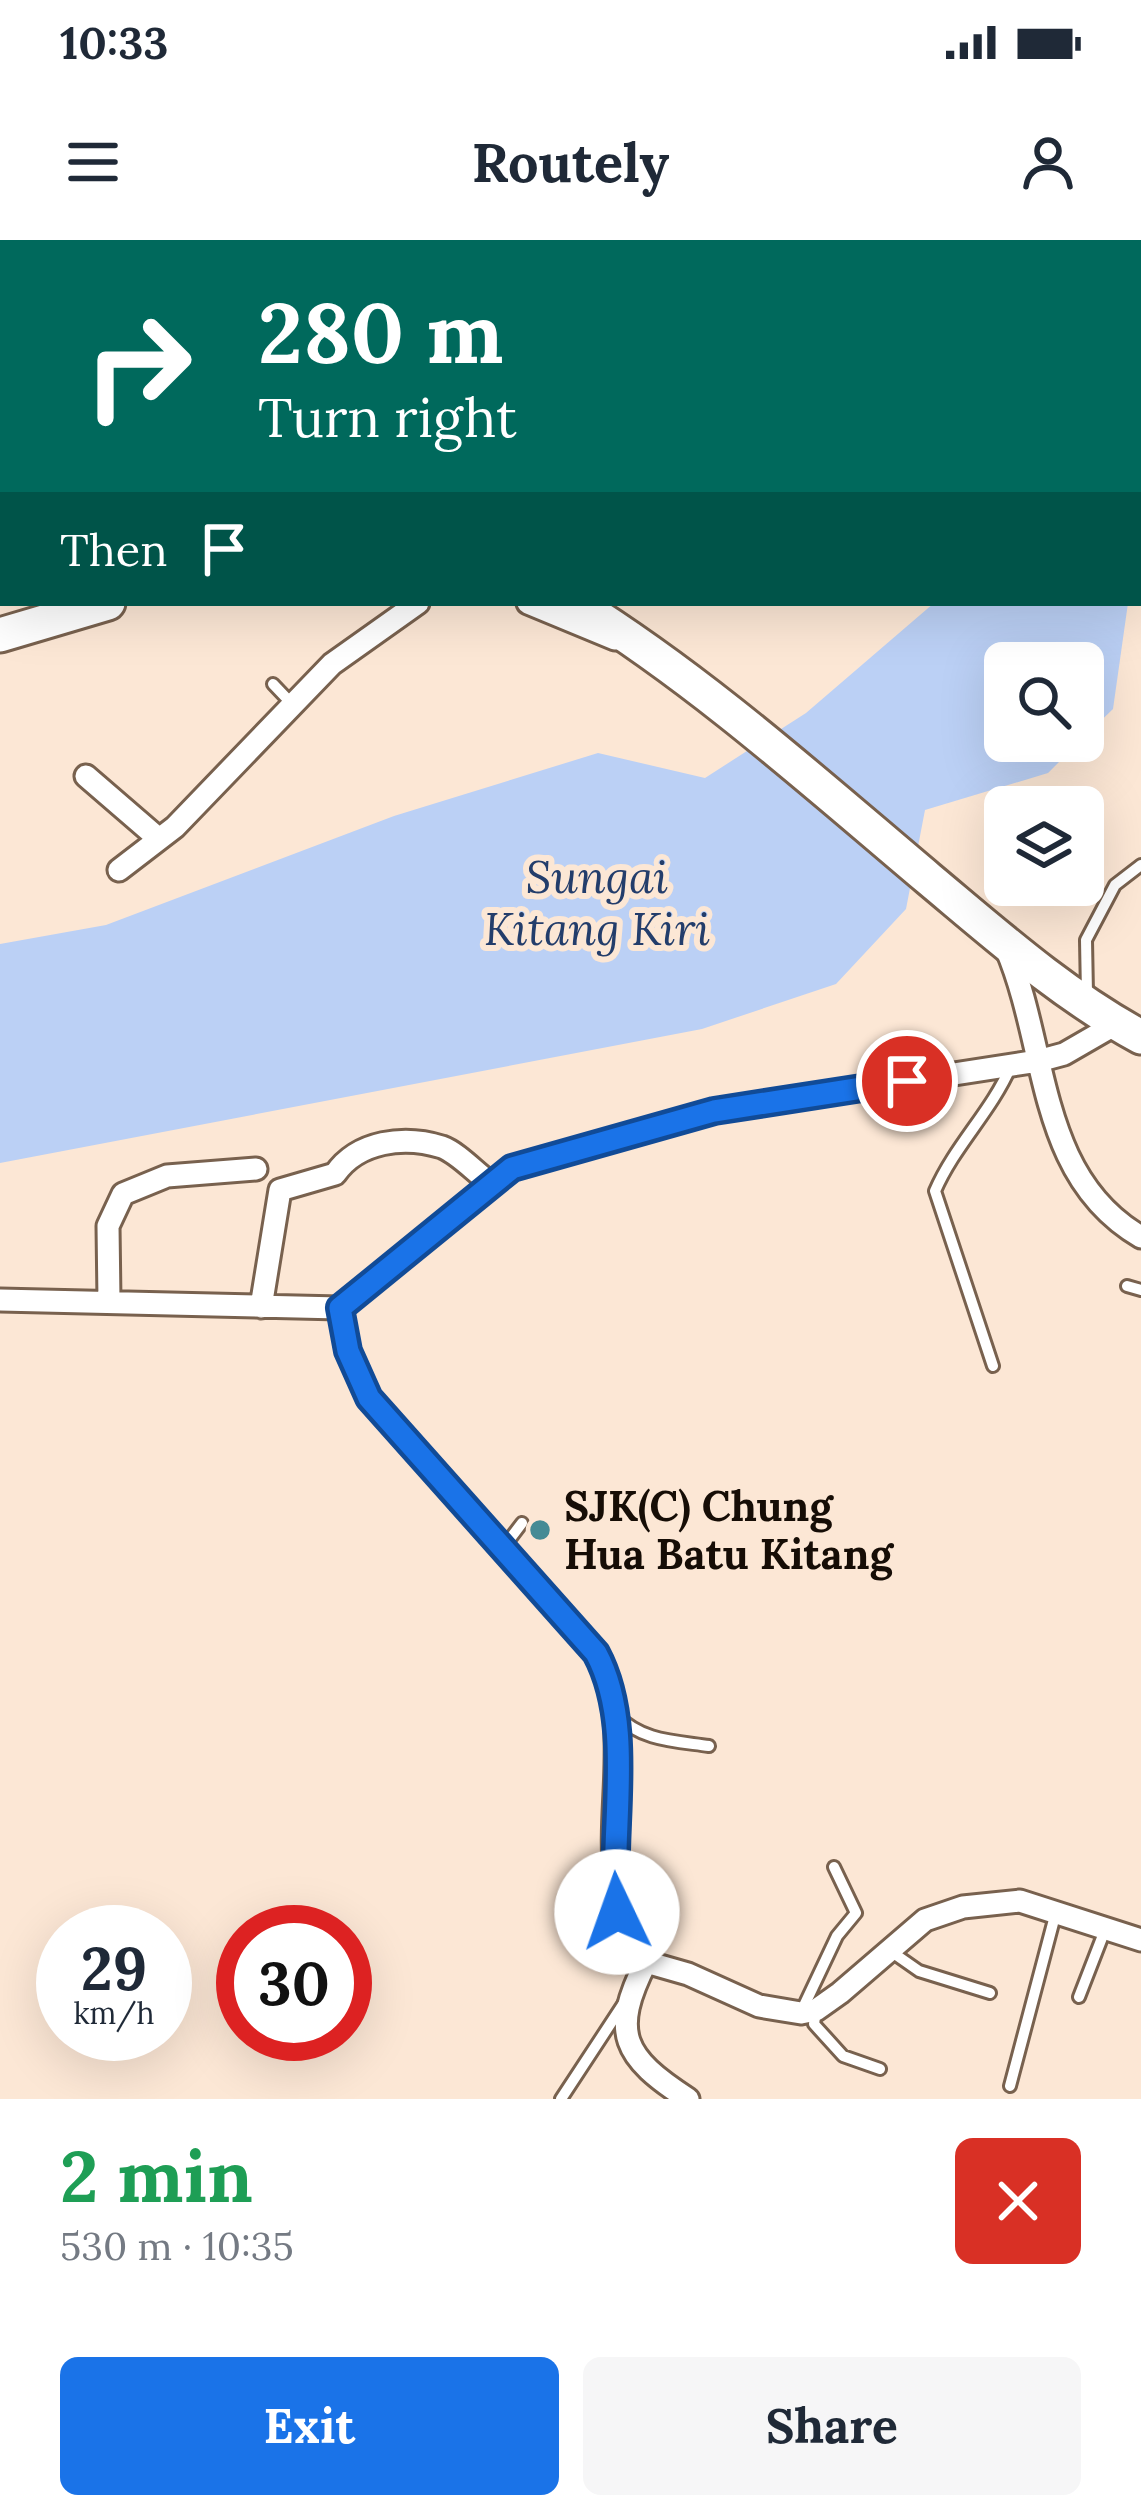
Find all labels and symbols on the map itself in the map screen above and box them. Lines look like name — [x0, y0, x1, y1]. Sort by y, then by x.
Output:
water label: Sungai Kitang Kiri — [484, 848, 710, 957]
pin — [856, 1030, 958, 1132]
place label: SJK(C) Chung Hua Batu Kitang — [564, 1479, 894, 1581]
marker: SJK(C) Chung Hua Batu Kitang — [527, 1517, 553, 1543]
position arrow — [554, 1849, 680, 1975]
speed limit sign: 30 — [216, 1905, 372, 2061]

